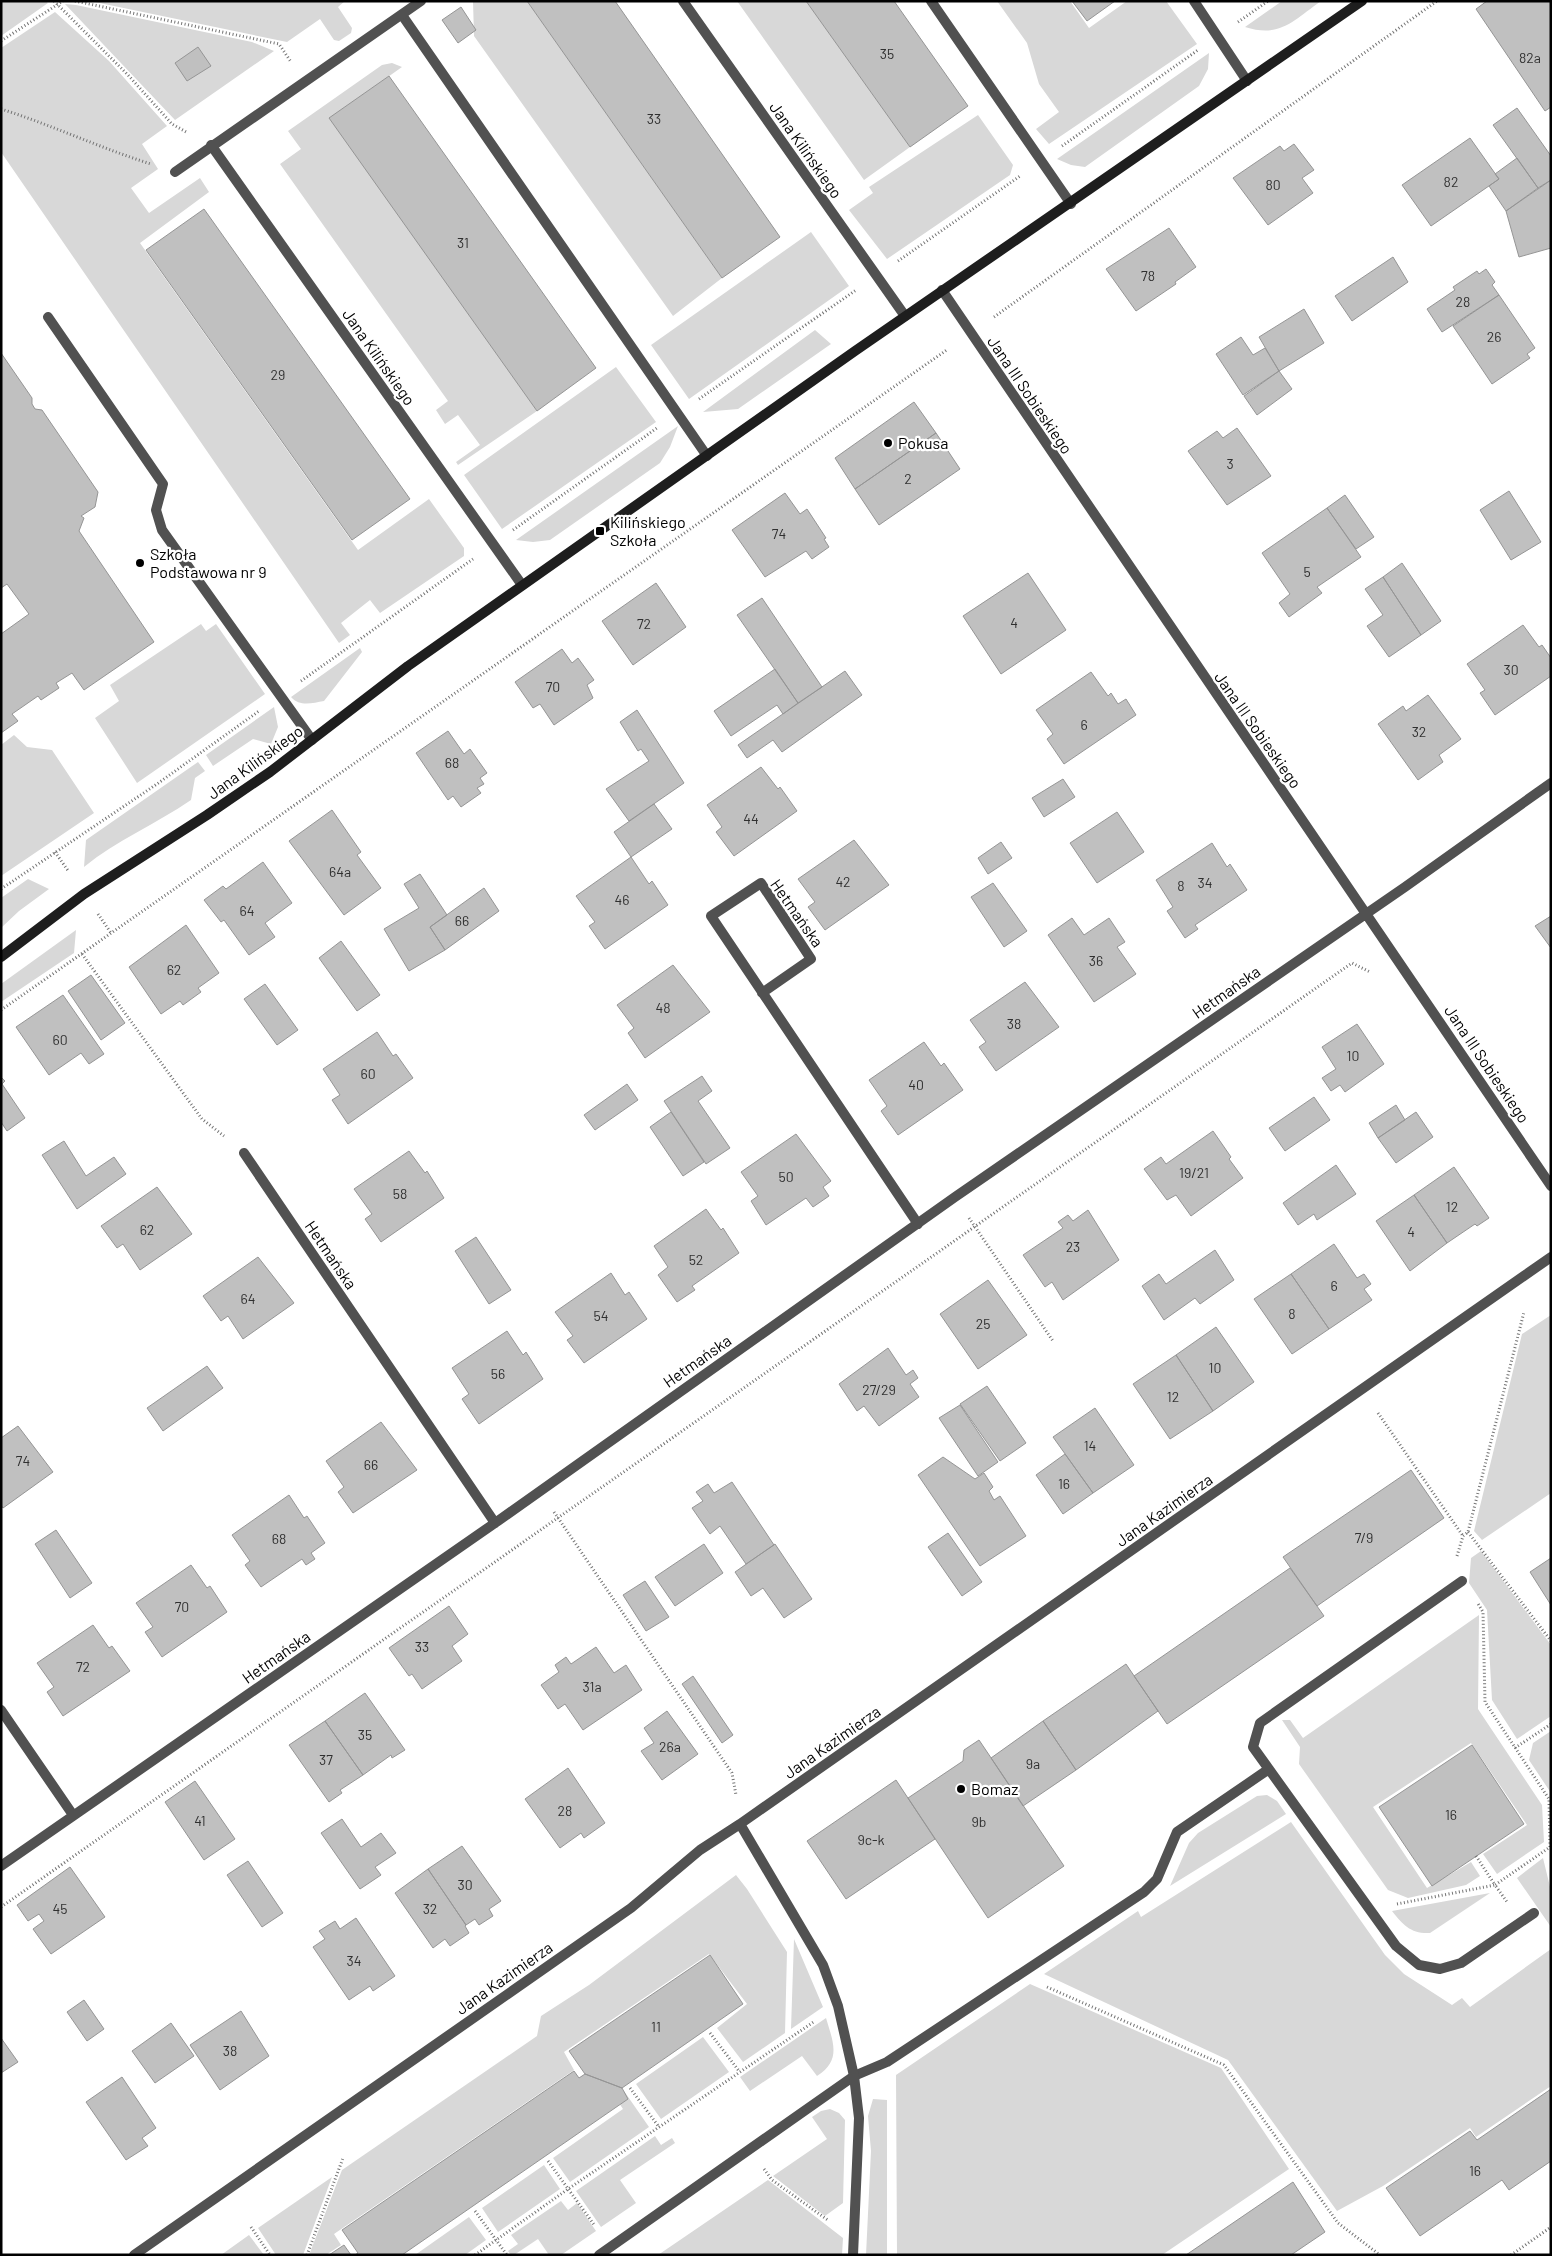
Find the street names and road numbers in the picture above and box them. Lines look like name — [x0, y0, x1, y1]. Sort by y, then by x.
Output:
street label: Jana Kilińskiego — [766, 98, 847, 202]
street label: Jana Kilińskiego — [339, 305, 420, 409]
street label: Jana III Sobieskiego — [984, 332, 1077, 457]
street label: Jana III Sobieskiego — [1211, 668, 1306, 792]
street label: Jana Kilińskiego — [203, 721, 306, 803]
street label: Hetmańska — [767, 875, 828, 950]
street label: Hetmańska — [1188, 961, 1263, 1022]
street label: Jana III Sobieskiego — [1441, 1001, 1534, 1126]
street label: Hetmańska — [302, 1217, 361, 1293]
street label: Hetmańska — [659, 1330, 734, 1391]
street label: Jana Kazimierza — [1112, 1469, 1216, 1550]
street label: Hetmańska — [238, 1626, 313, 1687]
street label: Jana Kazimierza — [780, 1701, 884, 1782]
street label: Jana Kazimierza — [452, 1937, 556, 2018]

